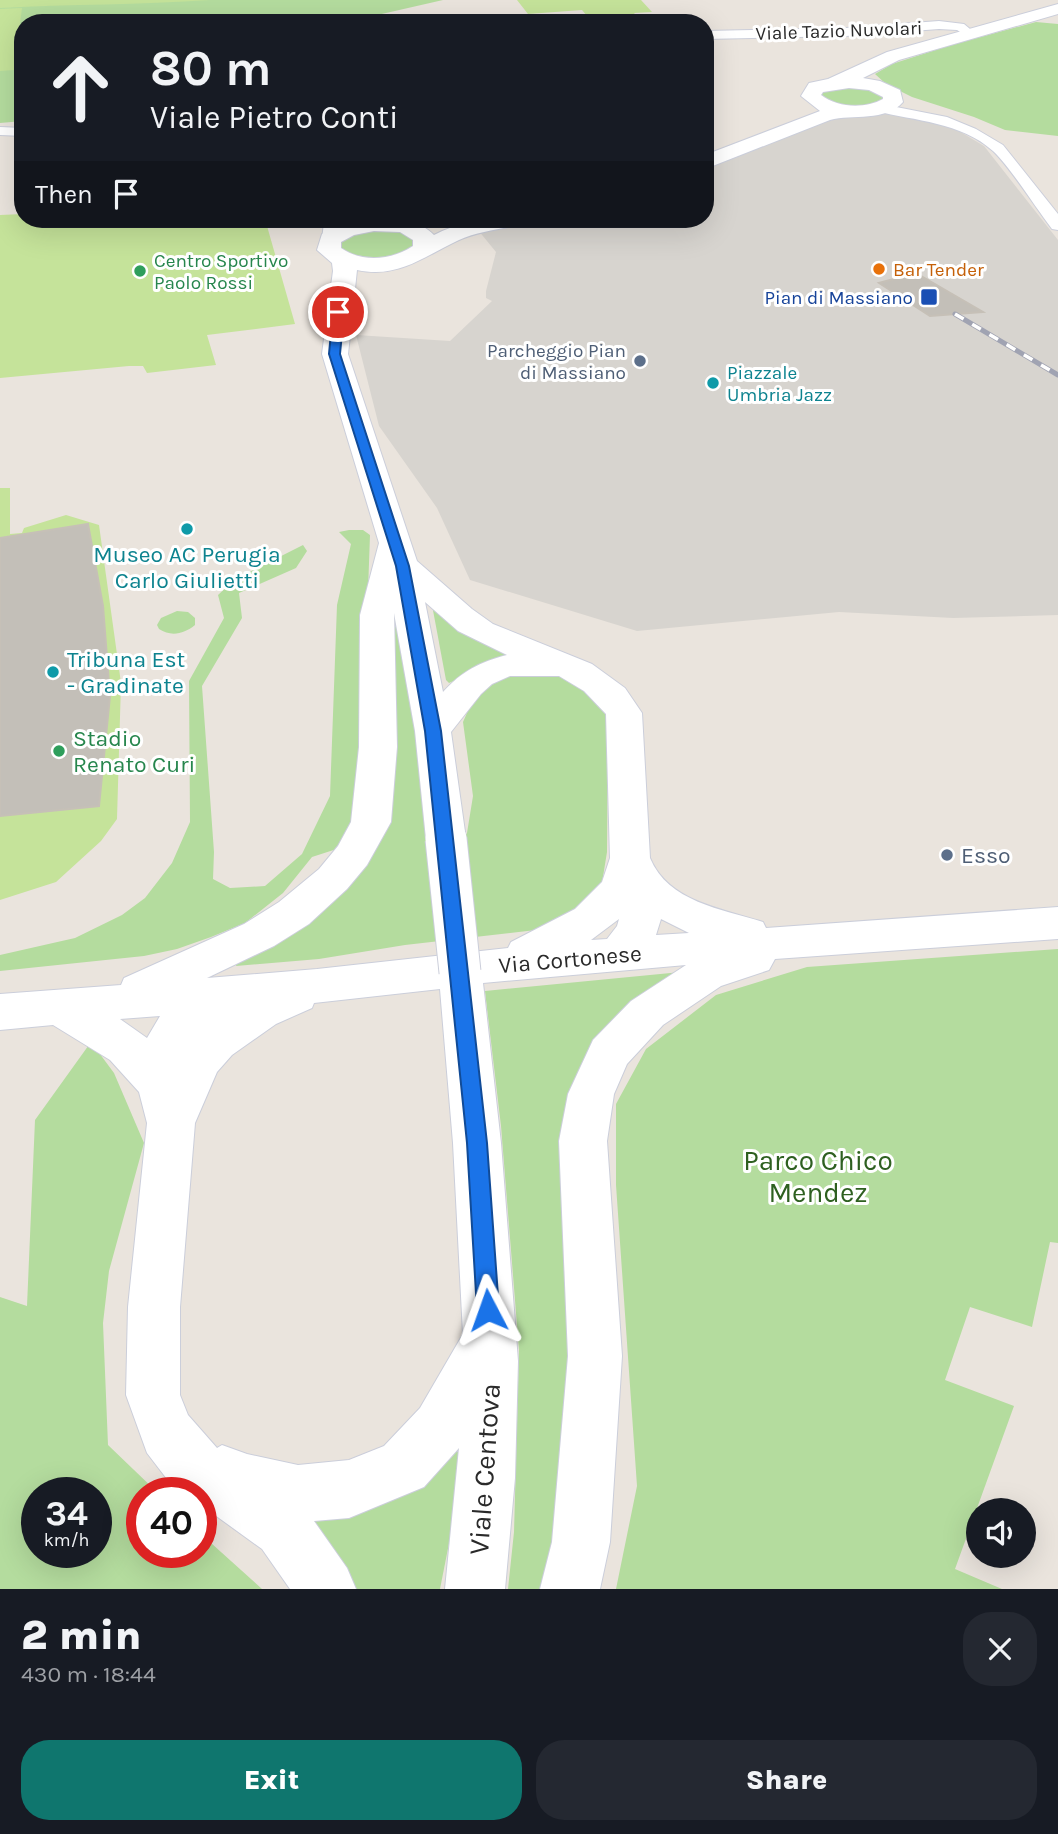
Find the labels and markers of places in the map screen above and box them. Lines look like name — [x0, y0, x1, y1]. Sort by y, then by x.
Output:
place label: Centro Sportivo Paolo Rossi — [154, 250, 288, 294]
place label: Bar Tender — [893, 259, 984, 281]
marker: Bar Tender — [871, 261, 887, 277]
marker: Centro Sportivo Paolo Rossi — [132, 263, 148, 279]
pin — [308, 282, 368, 342]
place label: Pian di Massiano — [764, 287, 913, 309]
marker: Pian di Massiano — [919, 287, 939, 307]
place label: Parcheggio Pian di Massiano — [487, 340, 626, 384]
marker: Parcheggio Pian di Massiano — [632, 353, 648, 369]
place label: Piazzale Umbria Jazz — [727, 362, 832, 406]
marker: Piazzale Umbria Jazz — [705, 375, 721, 391]
marker: Museo AC Perugia Carlo Giulietti — [179, 521, 195, 537]
place label: Museo AC Perugia Carlo Giulietti — [93, 541, 281, 594]
place label: Tribuna Est - Gradinate — [67, 646, 186, 699]
marker: Tribuna Est - Gradinate — [45, 664, 61, 680]
place label: Stadio Renato Curi — [73, 725, 195, 778]
marker: Stadio Renato Curi — [51, 743, 67, 759]
place label: Esso — [961, 842, 1011, 869]
marker: Esso — [939, 847, 955, 863]

